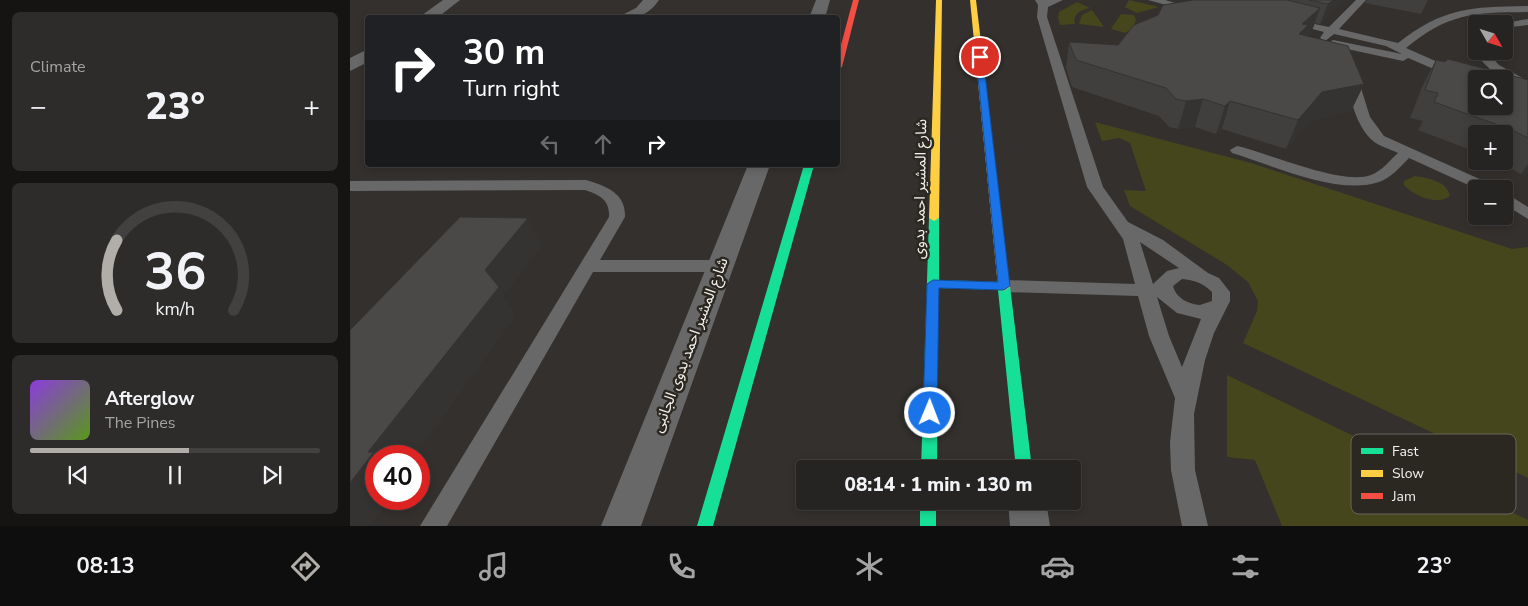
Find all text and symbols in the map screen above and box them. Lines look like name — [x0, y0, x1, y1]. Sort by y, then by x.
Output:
north arrow — [1468, 15, 1512, 60]
map controls — [1468, 15, 1513, 225]
text: 30 m — [463, 29, 545, 76]
icon: right — [380, 35, 445, 100]
pin — [959, 36, 1001, 78]
icon: arrive — [966, 43, 994, 71]
text: Climate — [30, 56, 85, 78]
button: search — [1468, 70, 1513, 115]
text: Turn right — [463, 74, 559, 104]
text: 23° — [145, 81, 205, 132]
text: − — [30, 88, 47, 126]
text: + — [303, 88, 320, 126]
street label: شارع المشير احمد بدوى — [909, 118, 933, 259]
button: + — [1468, 125, 1513, 170]
icon: left — [536, 130, 564, 158]
icon: ahead — [589, 130, 617, 158]
icon: right — [642, 130, 670, 158]
button: − — [1468, 180, 1513, 225]
text: 36 — [144, 236, 206, 307]
street label: شارع المشير احمد بدوى الجانبى — [647, 254, 735, 436]
text: km/h — [155, 297, 195, 321]
text: Afterglow — [105, 386, 195, 412]
position arrow — [903, 386, 955, 438]
text: The Pines — [105, 412, 175, 434]
legend — [1351, 434, 1516, 514]
text: Fast — [1392, 442, 1418, 461]
speed limit sign: 40 — [365, 445, 430, 510]
icon: previous — [64, 461, 92, 489]
icon: pause — [161, 461, 189, 489]
icon: next — [258, 461, 286, 489]
text: Slow — [1392, 464, 1424, 483]
text: 08:14 · 1 min · 130 m — [845, 472, 1032, 498]
text: Jam — [1391, 487, 1416, 506]
icon: directions — [288, 549, 323, 584]
icon: music — [476, 549, 511, 584]
icon: phone — [664, 549, 699, 584]
icon: climate — [852, 549, 887, 584]
icon: car — [1040, 549, 1075, 584]
icon: filters — [1228, 549, 1263, 584]
text: 08:13 — [77, 551, 135, 581]
text: 23° — [1417, 551, 1451, 581]

